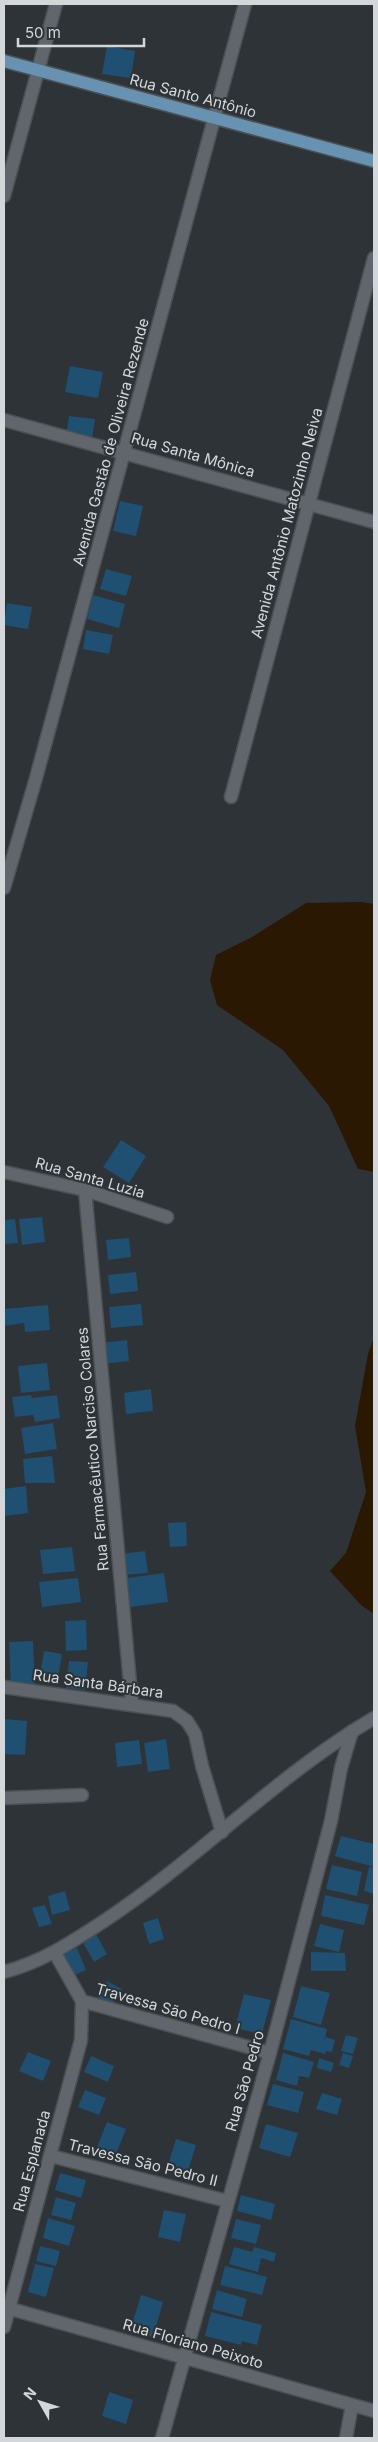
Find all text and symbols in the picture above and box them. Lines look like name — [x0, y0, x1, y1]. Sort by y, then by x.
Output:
scale bar — [18, 15, 144, 47]
text: 50 m — [25, 23, 61, 42]
street label: Rua Santo Antônio — [128, 69, 259, 122]
street label: Avenida Gastão de Oliveira Rezende — [68, 316, 153, 568]
street label: Avenida Antônio Matozinho Neiva — [247, 405, 326, 640]
street label: Rua Santa Mônica — [129, 428, 257, 481]
street label: Rua Santa Luzia — [33, 1153, 147, 1202]
street label: Rua Farmacêutico Narciso Colares — [72, 1326, 113, 1572]
street label: Rua Santa Bárbara — [32, 1665, 165, 1702]
street label: Travessa São Pedro I — [94, 1979, 243, 2038]
street label: Rua São Pedro — [221, 2028, 268, 2134]
street label: Rua Esplanada — [9, 2108, 54, 2214]
street label: Travessa São Pedro II — [66, 2135, 220, 2190]
street label: Rua Floriano Peixoto — [121, 2314, 266, 2373]
north arrow — [15, 2377, 65, 2427]
text: N — [20, 2384, 39, 2403]

